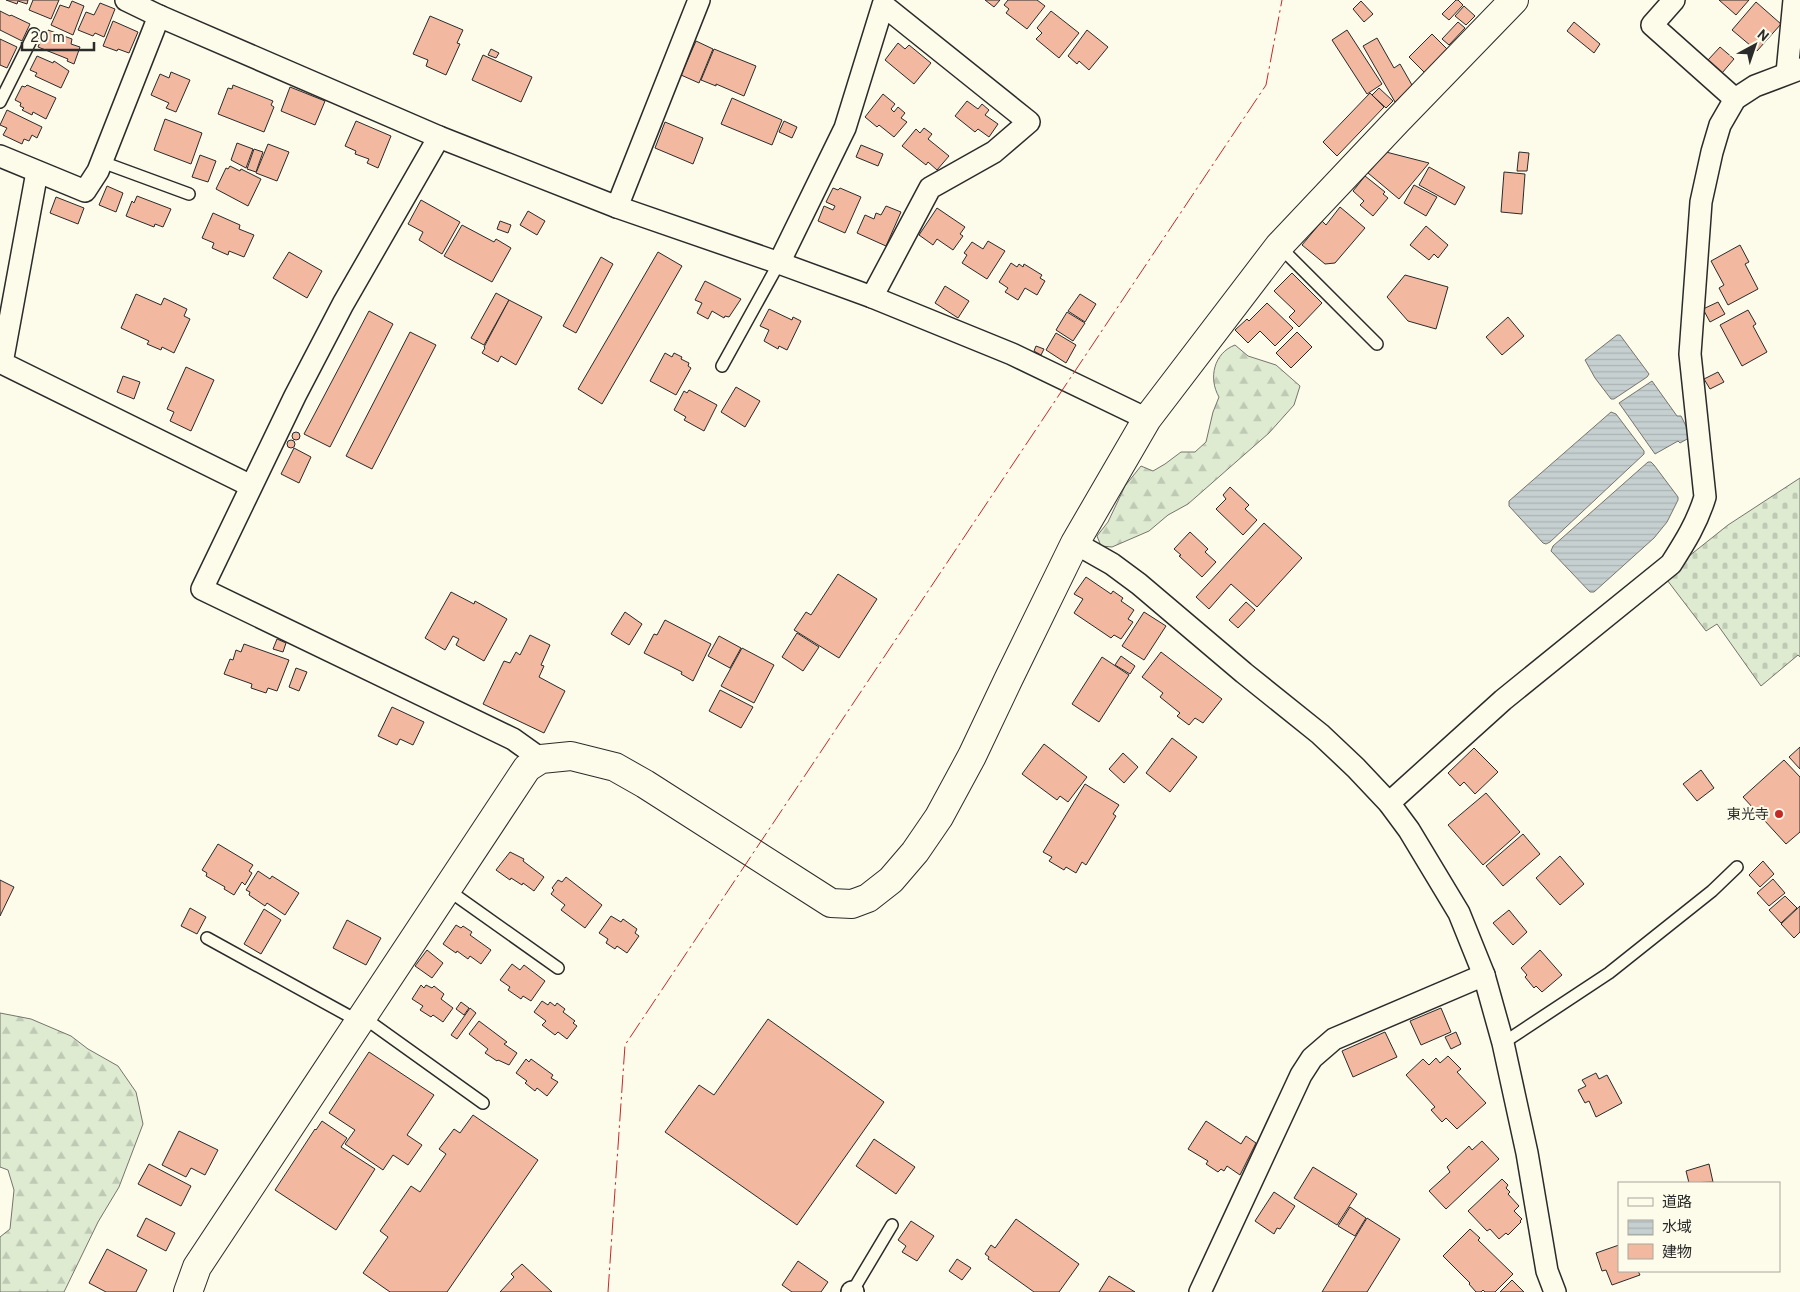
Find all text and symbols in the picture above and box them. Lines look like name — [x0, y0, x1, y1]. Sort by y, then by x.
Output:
scale bar — [22, 20, 95, 52]
north arrow — [1730, 20, 1780, 70]
text: N — [1753, 26, 1772, 46]
text: 20 m — [30, 29, 65, 48]
place label: 東光寺 — [1727, 807, 1769, 824]
marker: 東光寺 — [1773, 808, 1785, 820]
legend — [1618, 1182, 1780, 1272]
text: 道路 — [1662, 1194, 1692, 1213]
text: 水域 — [1662, 1219, 1692, 1238]
text: 建物 — [1662, 1244, 1692, 1263]

